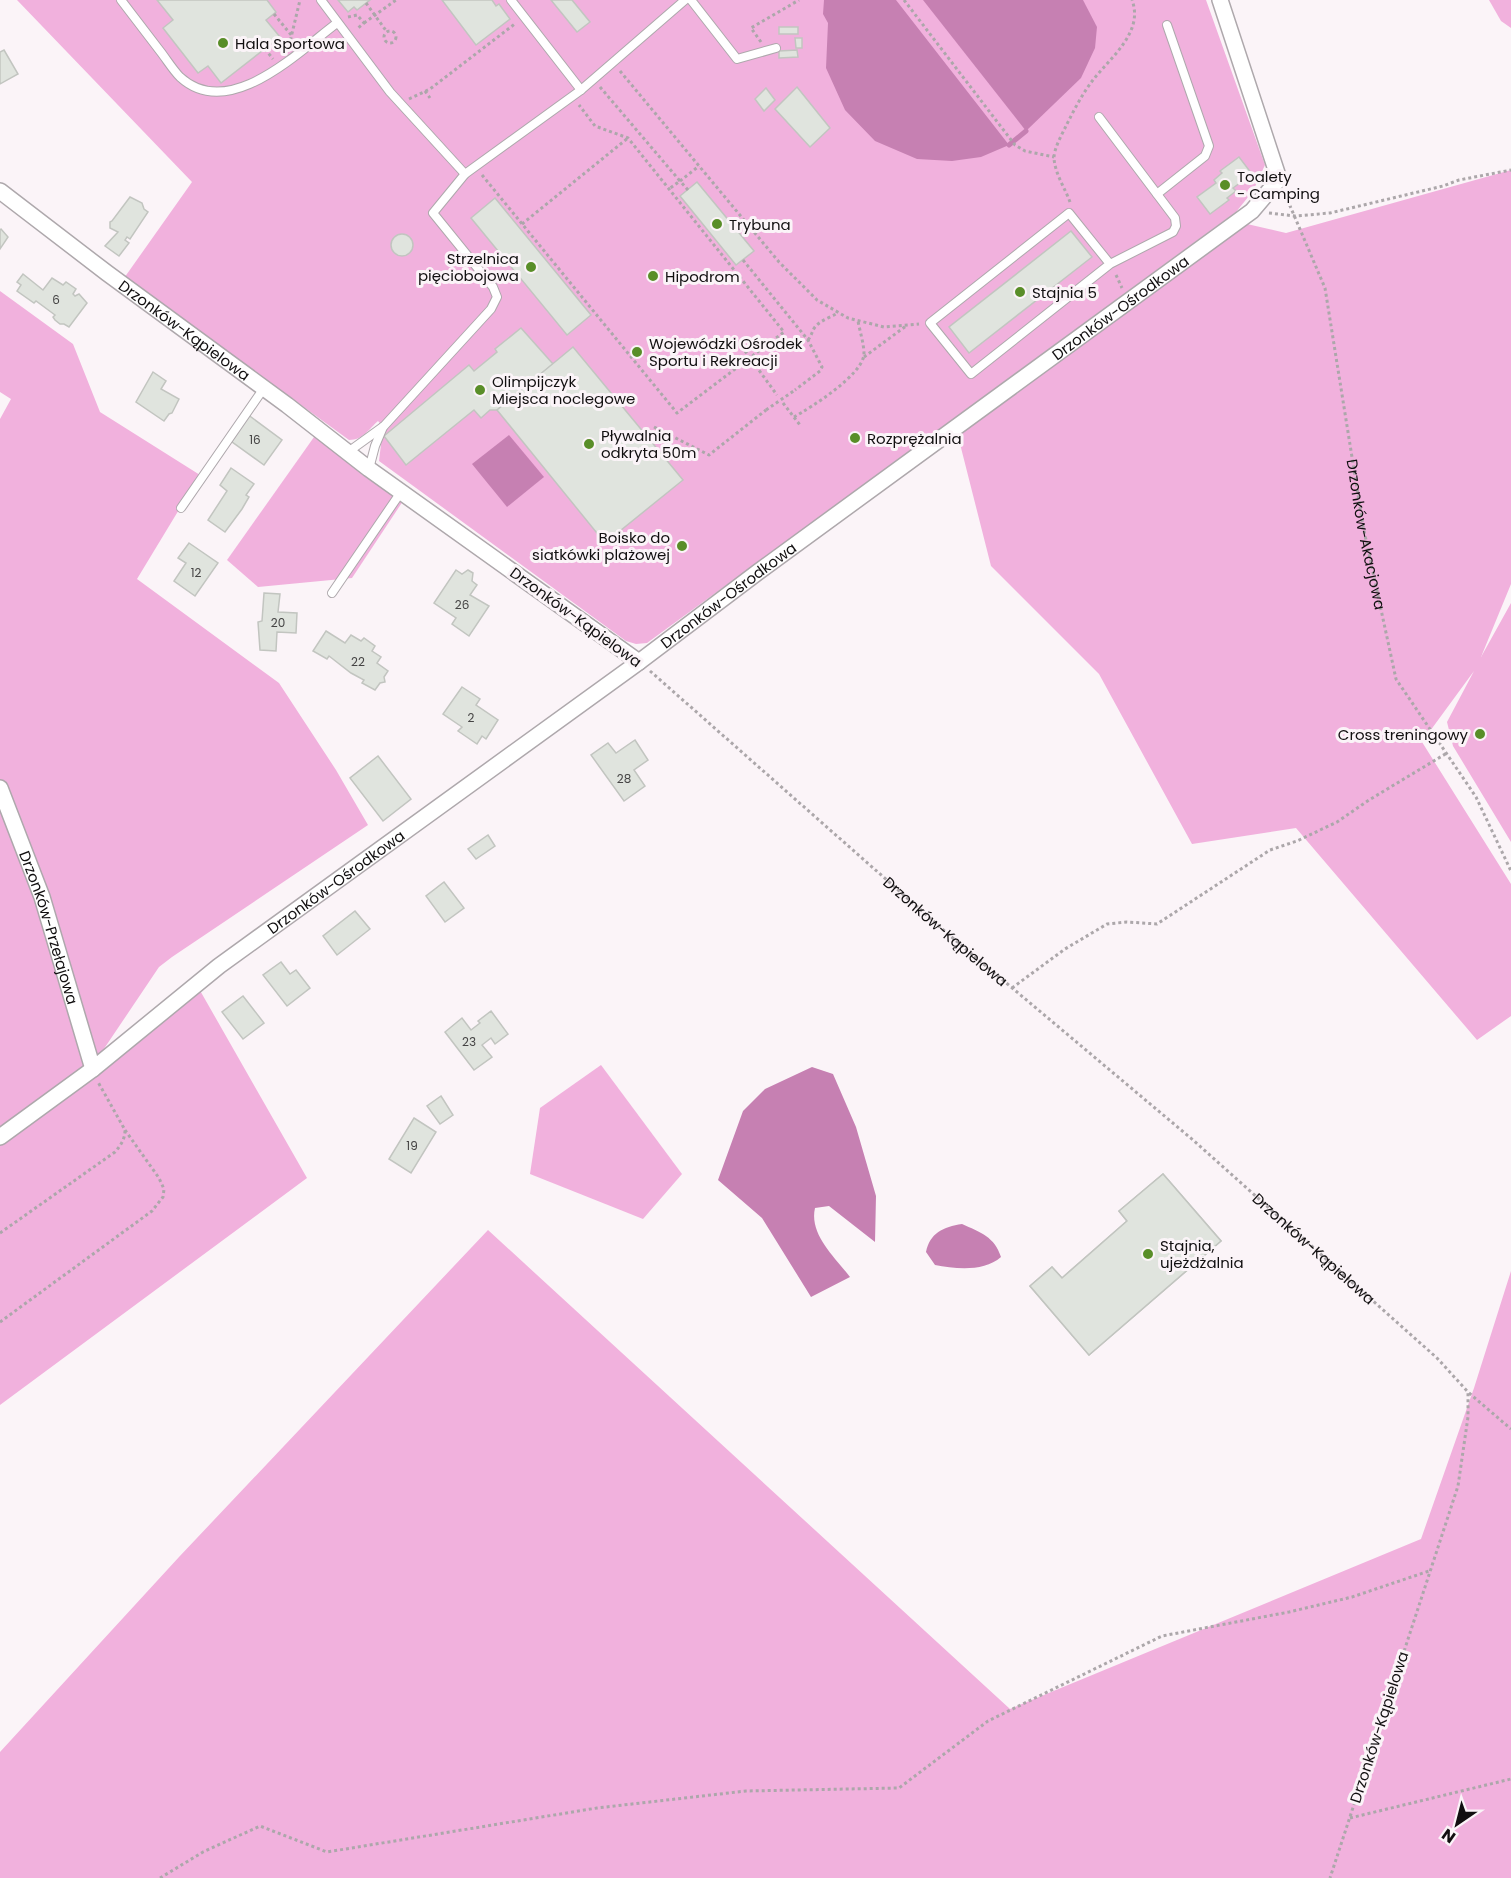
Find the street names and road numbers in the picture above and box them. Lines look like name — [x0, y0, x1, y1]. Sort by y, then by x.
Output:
street label: Drzonków-Ośrodkowa — [1047, 250, 1193, 365]
street label: Drzonków-Kąpielowa — [115, 275, 255, 385]
street label: Drzonków-Akacjowa — [1342, 457, 1391, 612]
street label: Drzonków-Ośrodkowa — [656, 537, 800, 653]
street label: Drzonków-Kąpielowa — [506, 562, 646, 672]
street label: Drzonków-Ośrodkowa — [263, 825, 409, 938]
street label: Drzonków-Przełajowa — [15, 848, 84, 1007]
street label: Drzonków-Kąpielowa — [879, 871, 1013, 991]
street label: Drzonków-Kąpielowa — [1248, 1188, 1380, 1309]
street label: Drzonków-Kąpielowa — [1345, 1649, 1413, 1805]

